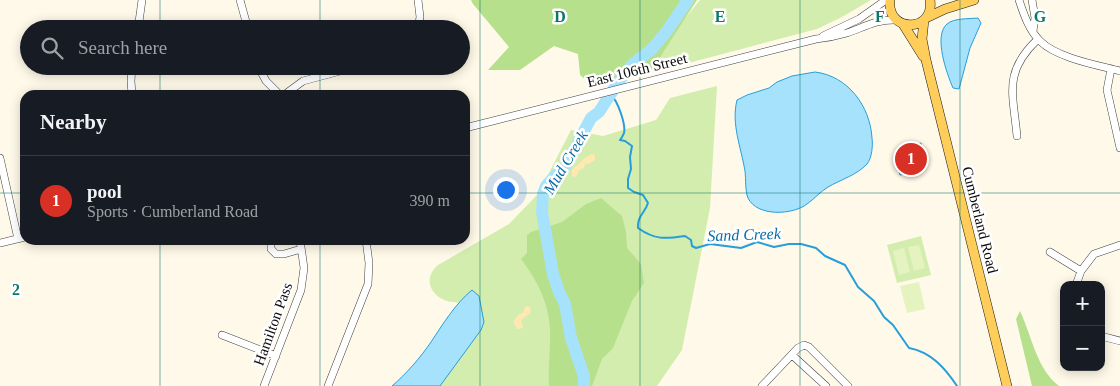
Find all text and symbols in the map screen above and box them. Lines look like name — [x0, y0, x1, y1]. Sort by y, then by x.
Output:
text: D — [554, 8, 566, 25]
text: E — [715, 8, 725, 25]
text: F — [875, 8, 885, 25]
text: G — [1034, 8, 1047, 25]
search box — [20, 20, 470, 75]
icon: search — [38, 34, 66, 62]
text: Search here — [78, 37, 167, 58]
street label: East 106th Street — [585, 50, 689, 90]
text: Nearby — [40, 110, 107, 134]
water label: Mud Creek — [539, 127, 591, 198]
pin: 1 — [895, 140, 927, 178]
street label: Cumberland Road — [959, 165, 1001, 276]
your location — [493, 177, 519, 203]
text: pool — [87, 181, 122, 202]
text: 1 — [52, 192, 60, 209]
text: 390 m — [410, 192, 450, 209]
text: Sports · Cumberland Road — [87, 203, 258, 220]
water label: Sand Creek — [707, 225, 782, 244]
street label: Hamilton Pass — [251, 280, 295, 368]
text: 2 — [12, 281, 20, 298]
map controls — [1060, 281, 1105, 371]
button: + — [1060, 281, 1105, 326]
button: − — [1060, 326, 1105, 371]

